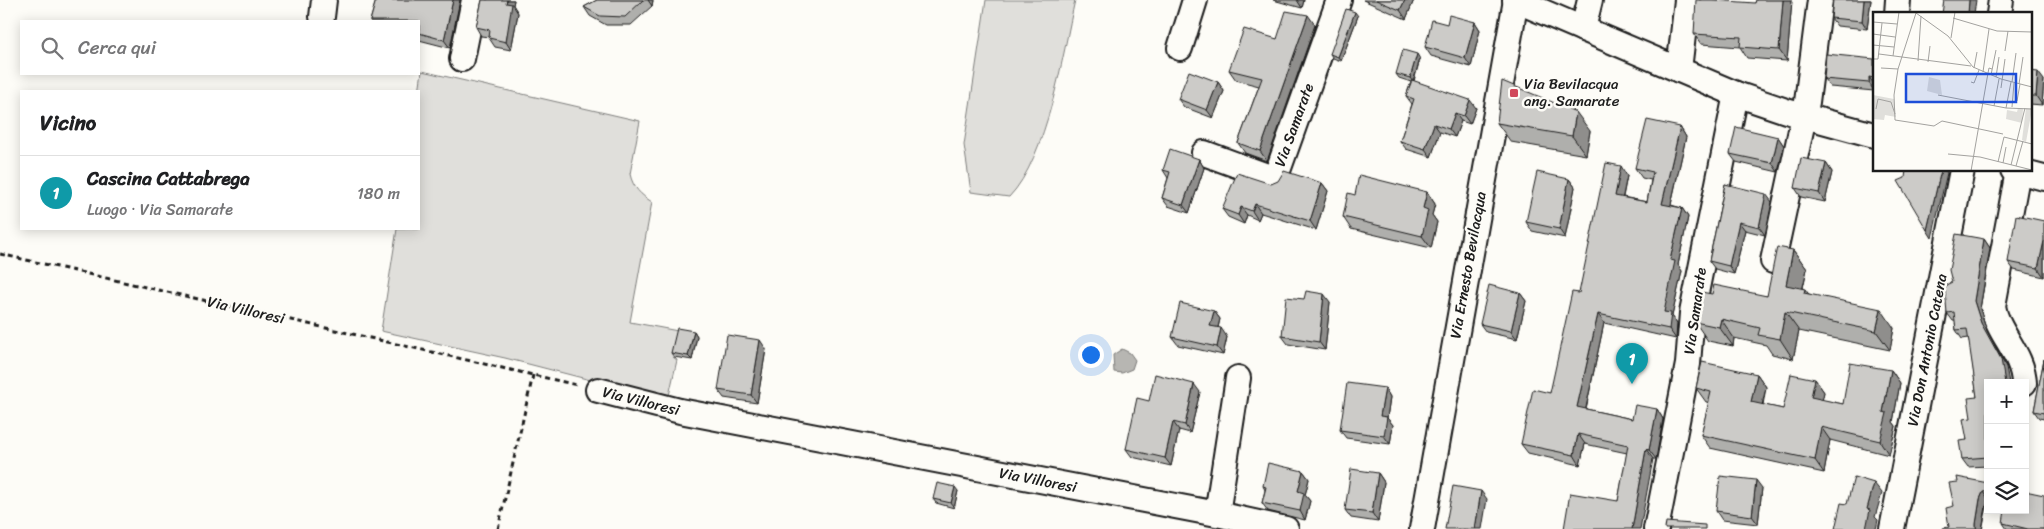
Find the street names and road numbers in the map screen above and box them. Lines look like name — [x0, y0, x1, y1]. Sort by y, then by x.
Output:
street label: Via Samarate — [1267, 79, 1321, 171]
street label: Via Ernesto Bevilacqua — [1442, 189, 1494, 341]
street label: Via Samarate — [1676, 266, 1714, 356]
street label: Via Don Antonio Catena — [1899, 271, 1955, 428]
street label: Via Villoresi — [205, 288, 288, 332]
street label: Via Villoresi — [600, 379, 683, 423]
street label: Via Villoresi — [997, 460, 1080, 500]

